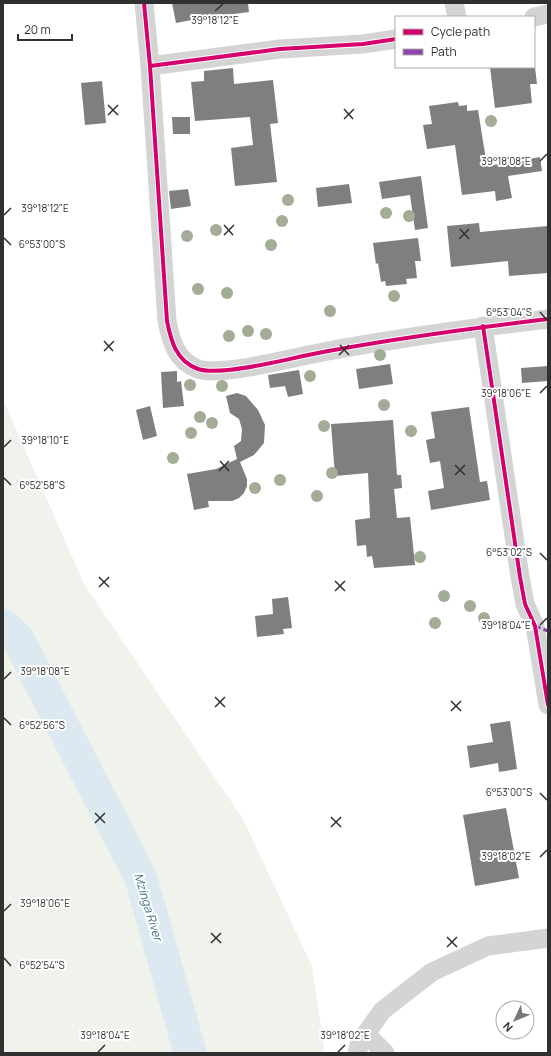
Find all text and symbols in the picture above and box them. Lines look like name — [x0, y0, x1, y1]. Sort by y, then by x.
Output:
text: 39°18'12"E — [191, 13, 239, 27]
scale bar — [18, 16, 72, 42]
legend — [395, 16, 535, 68]
text: 20 m — [24, 21, 51, 38]
text: Cycle path — [431, 23, 490, 40]
text: Path — [431, 43, 457, 60]
text: 39°18'08"E — [481, 154, 531, 168]
text: 39°18'12"E — [21, 201, 69, 215]
text: 6°53'00"S — [19, 237, 65, 251]
text: 6°53'04"S — [486, 305, 532, 319]
text: 39°18'06"E — [481, 386, 531, 400]
text: 39°18'10"E — [21, 433, 69, 447]
text: 6°52'58"S — [19, 478, 65, 492]
text: 6°53'02"S — [486, 545, 532, 559]
text: 39°18'04"E — [481, 618, 531, 632]
text: 39°18'08"E — [20, 664, 70, 678]
text: 6°52'56"S — [19, 718, 65, 732]
text: 6°53'00"S — [486, 785, 532, 799]
text: 39°18'02"E — [481, 849, 531, 863]
water label: Mzinga River — [130, 871, 167, 944]
text: 39°18'06"E — [20, 896, 70, 910]
text: 6°52'54"S — [19, 958, 65, 972]
north arrow — [495, 1000, 535, 1040]
text: N — [499, 1019, 516, 1035]
text: 39°18'04"E — [80, 1028, 130, 1042]
text: 39°18'02"E — [320, 1028, 370, 1042]

